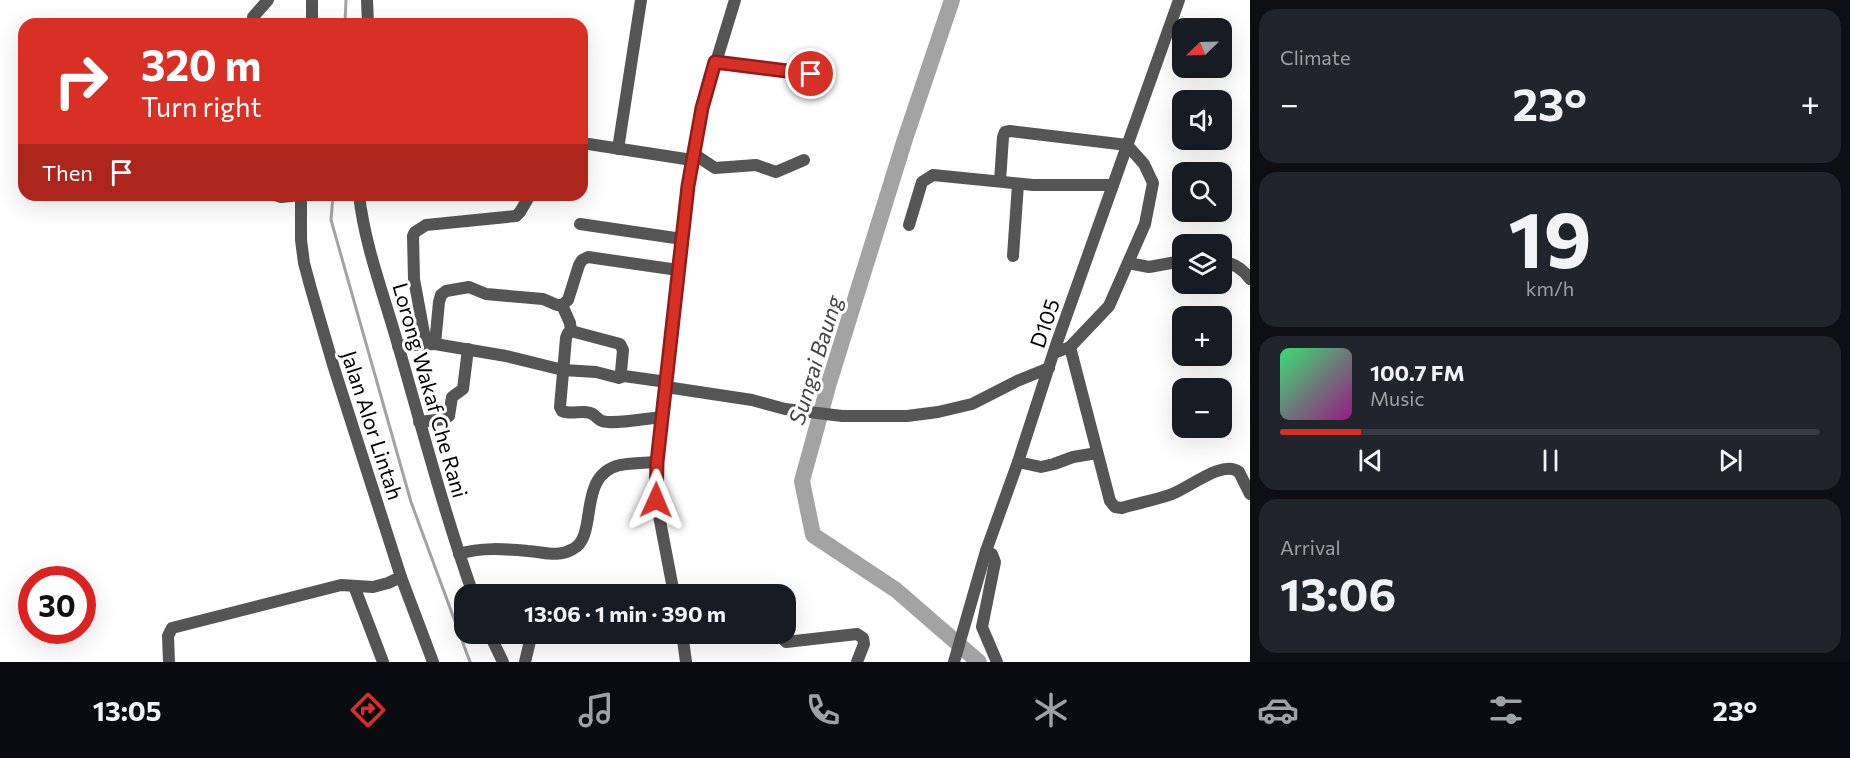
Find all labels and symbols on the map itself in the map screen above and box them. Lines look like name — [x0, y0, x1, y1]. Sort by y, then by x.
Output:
north arrow — [1172, 18, 1232, 78]
pin — [785, 48, 836, 99]
street label: Lorong Wakaf Che Rani — [388, 280, 474, 500]
water label: Sungai Baung — [783, 291, 848, 428]
street label: D105 — [1024, 295, 1064, 351]
street label: Jalan Alor Lintah — [337, 347, 409, 503]
position arrow — [624, 468, 688, 532]
speed limit sign: 30 — [18, 566, 96, 644]

